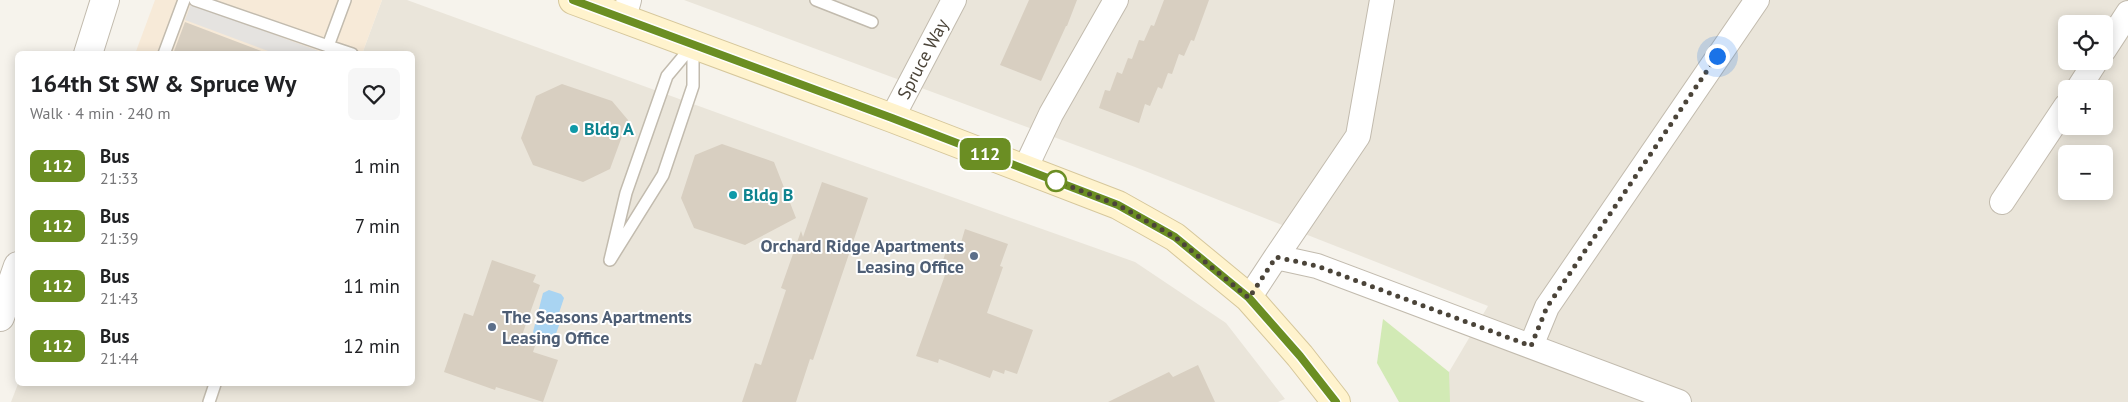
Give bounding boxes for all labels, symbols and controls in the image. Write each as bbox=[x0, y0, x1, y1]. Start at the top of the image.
street label: Spruce Way bbox=[892, 14, 954, 103]
map controls bbox=[2058, 15, 2113, 200]
button: locate bbox=[2058, 15, 2113, 70]
your location bbox=[1705, 44, 1730, 69]
text: 164th St SW & Spruce Wy bbox=[30, 68, 297, 99]
button: heart bbox=[348, 68, 400, 120]
button: + bbox=[2058, 80, 2113, 135]
text: Walk · 4 min · 240 m bbox=[30, 103, 170, 123]
place label: Bldg A bbox=[584, 117, 634, 140]
marker: Bldg A bbox=[568, 123, 580, 135]
line badge: 112 bbox=[956, 138, 1014, 170]
text: 112 bbox=[970, 142, 1000, 165]
text: Bus bbox=[100, 144, 129, 168]
button: − bbox=[2058, 145, 2113, 200]
text: 112 bbox=[42, 154, 73, 177]
text: 1 min bbox=[354, 154, 400, 178]
text: 21:33 bbox=[100, 168, 138, 188]
unlabelled marker bbox=[1045, 170, 1067, 192]
place label: Bldg B bbox=[743, 183, 793, 206]
marker: Bldg B bbox=[727, 189, 739, 201]
text: Bus bbox=[100, 204, 129, 228]
text: 112 bbox=[42, 214, 73, 237]
text: 7 min bbox=[355, 214, 400, 238]
text: 21:39 bbox=[100, 228, 138, 248]
place label: Orchard Ridge Apartments Leasing Office bbox=[761, 234, 964, 278]
marker: Orchard Ridge Apartments Leasing Office bbox=[968, 250, 980, 262]
text: Bus bbox=[100, 264, 129, 288]
text: 112 bbox=[42, 274, 73, 297]
text: 11 min bbox=[343, 274, 400, 298]
text: 21:43 bbox=[100, 288, 138, 308]
place label: The Seasons Apartments Leasing Office bbox=[502, 305, 692, 349]
marker: The Seasons Apartments Leasing Office bbox=[486, 321, 498, 333]
text: Bus bbox=[100, 324, 129, 348]
text: 112 bbox=[42, 334, 73, 357]
text: 12 min bbox=[343, 334, 400, 358]
text: 21:44 bbox=[100, 348, 138, 368]

